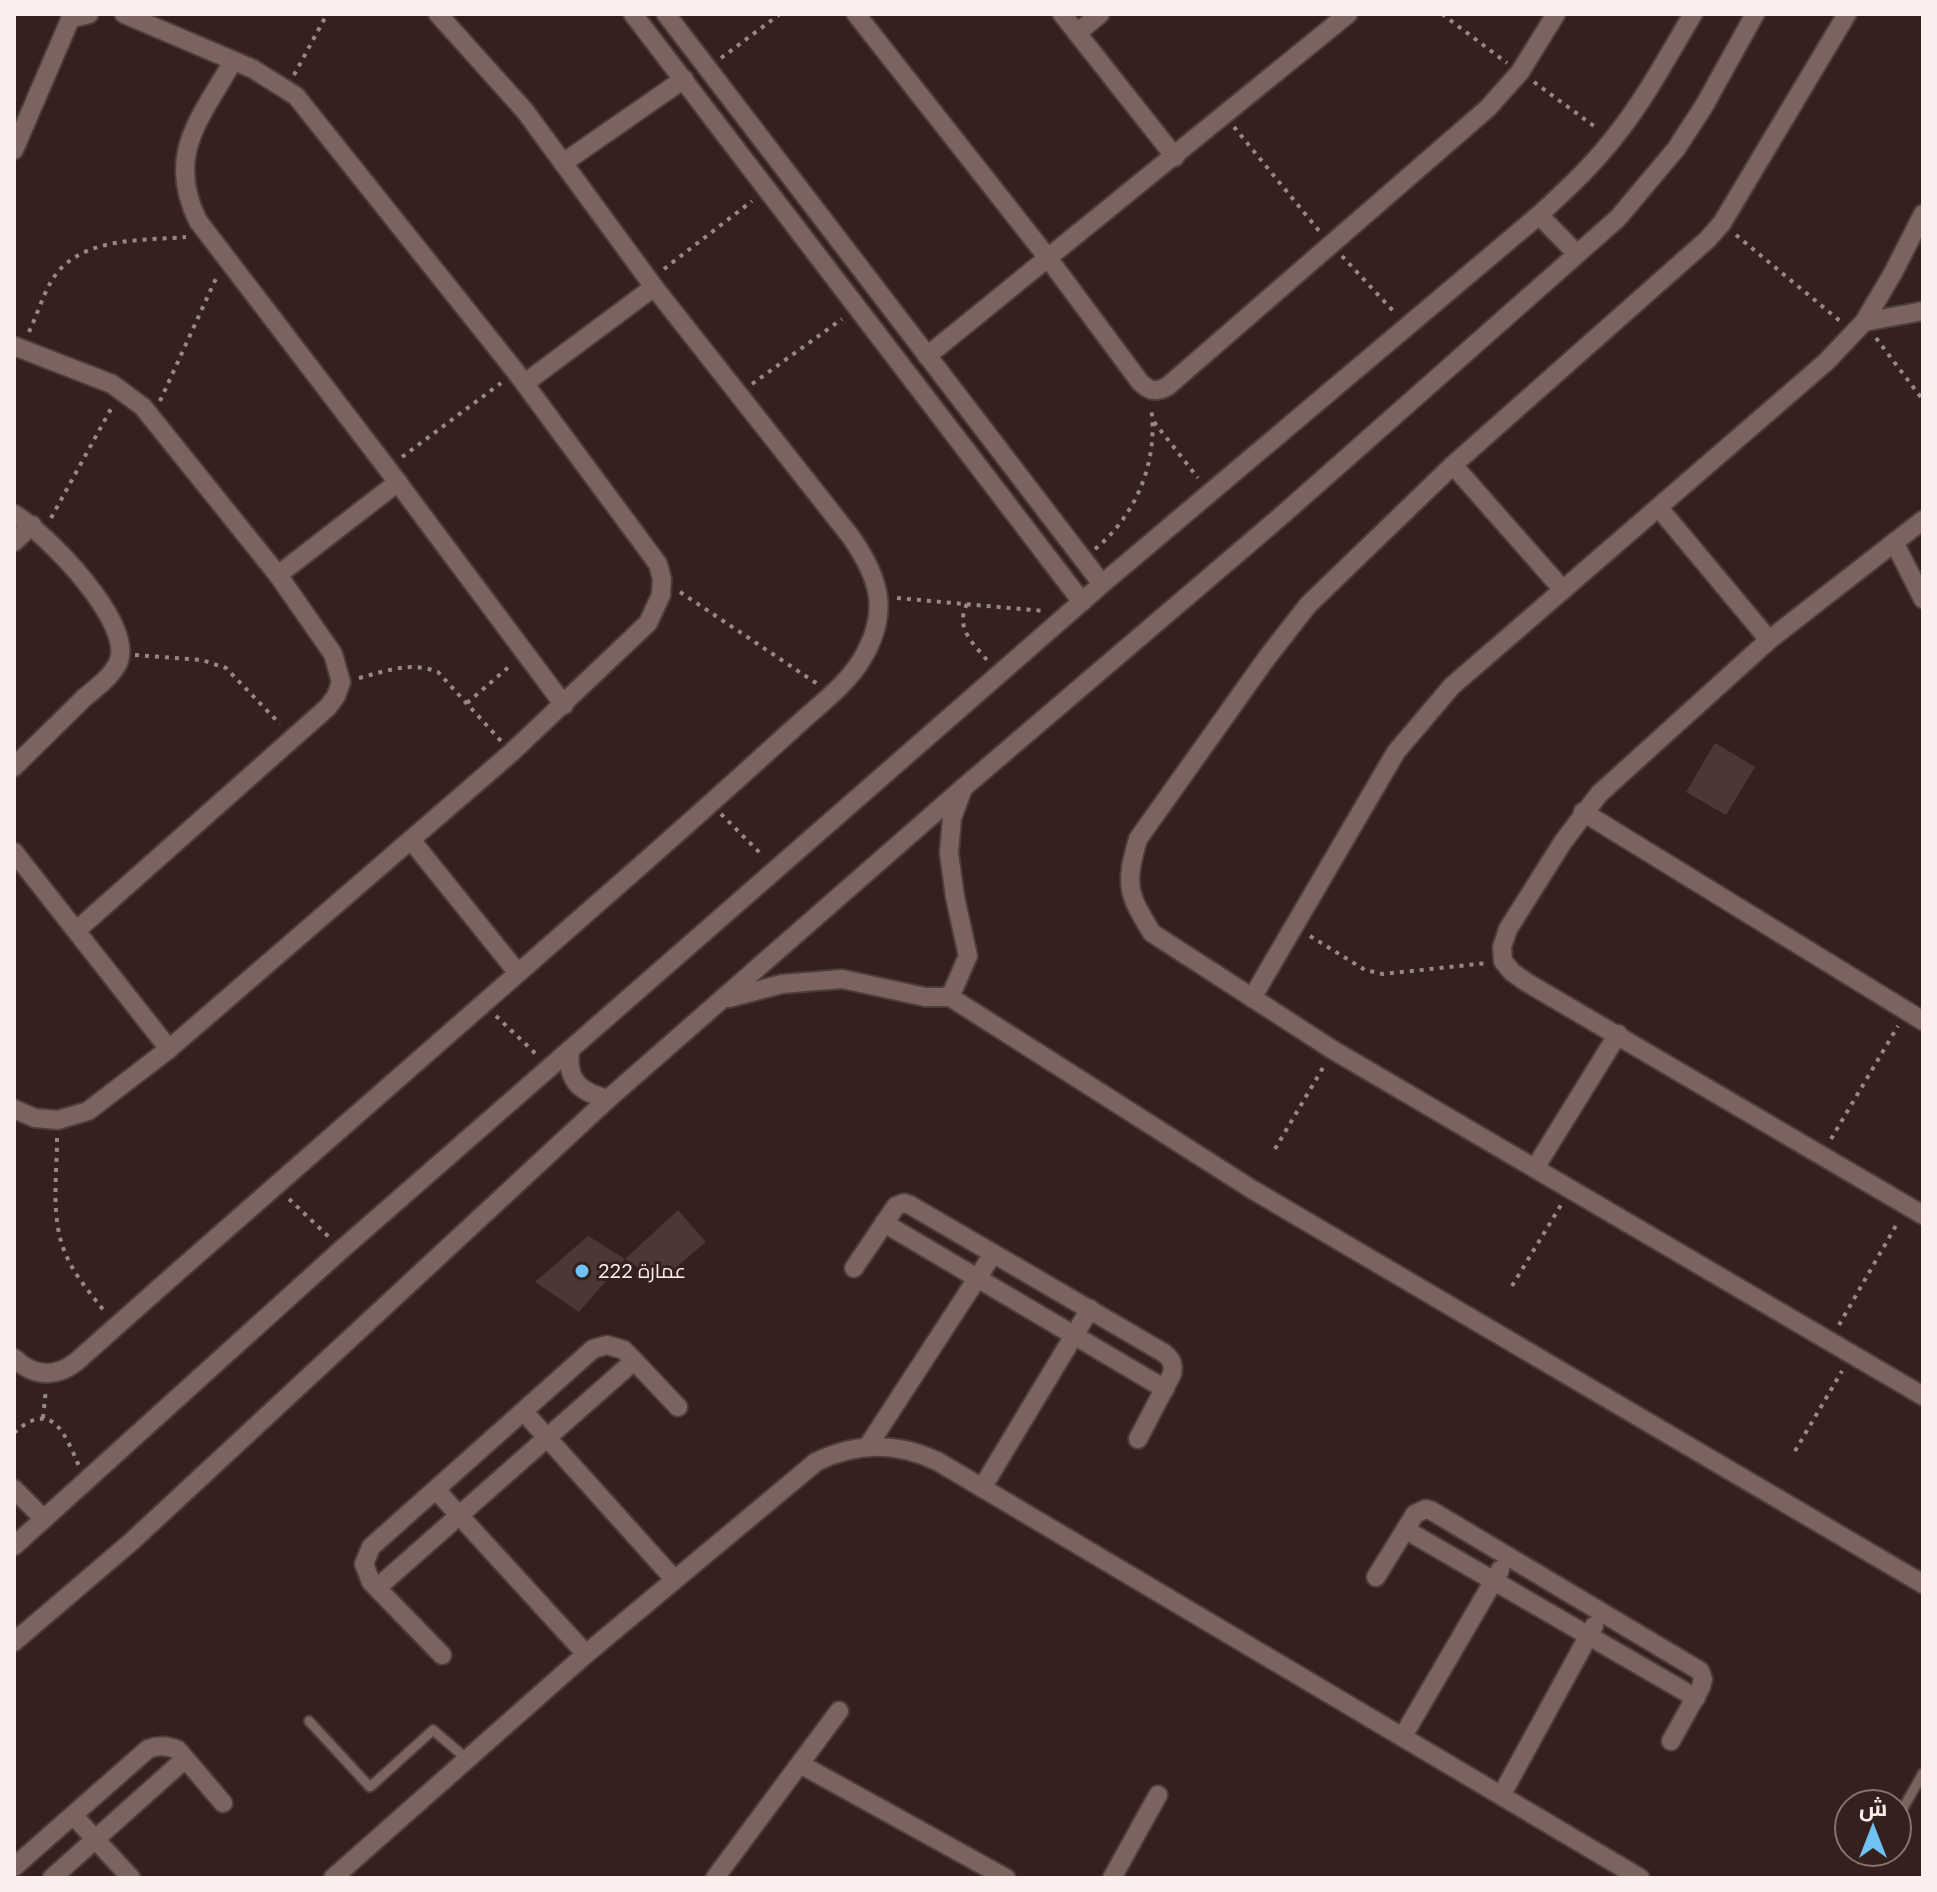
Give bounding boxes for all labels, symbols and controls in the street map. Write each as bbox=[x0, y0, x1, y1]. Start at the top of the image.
place label: عمارة 222 bbox=[598, 1258, 686, 1283]
marker: عمارة 222 bbox=[573, 1262, 591, 1280]
north arrow bbox=[1833, 1788, 1913, 1868]
text: ش bbox=[1859, 1794, 1887, 1822]

